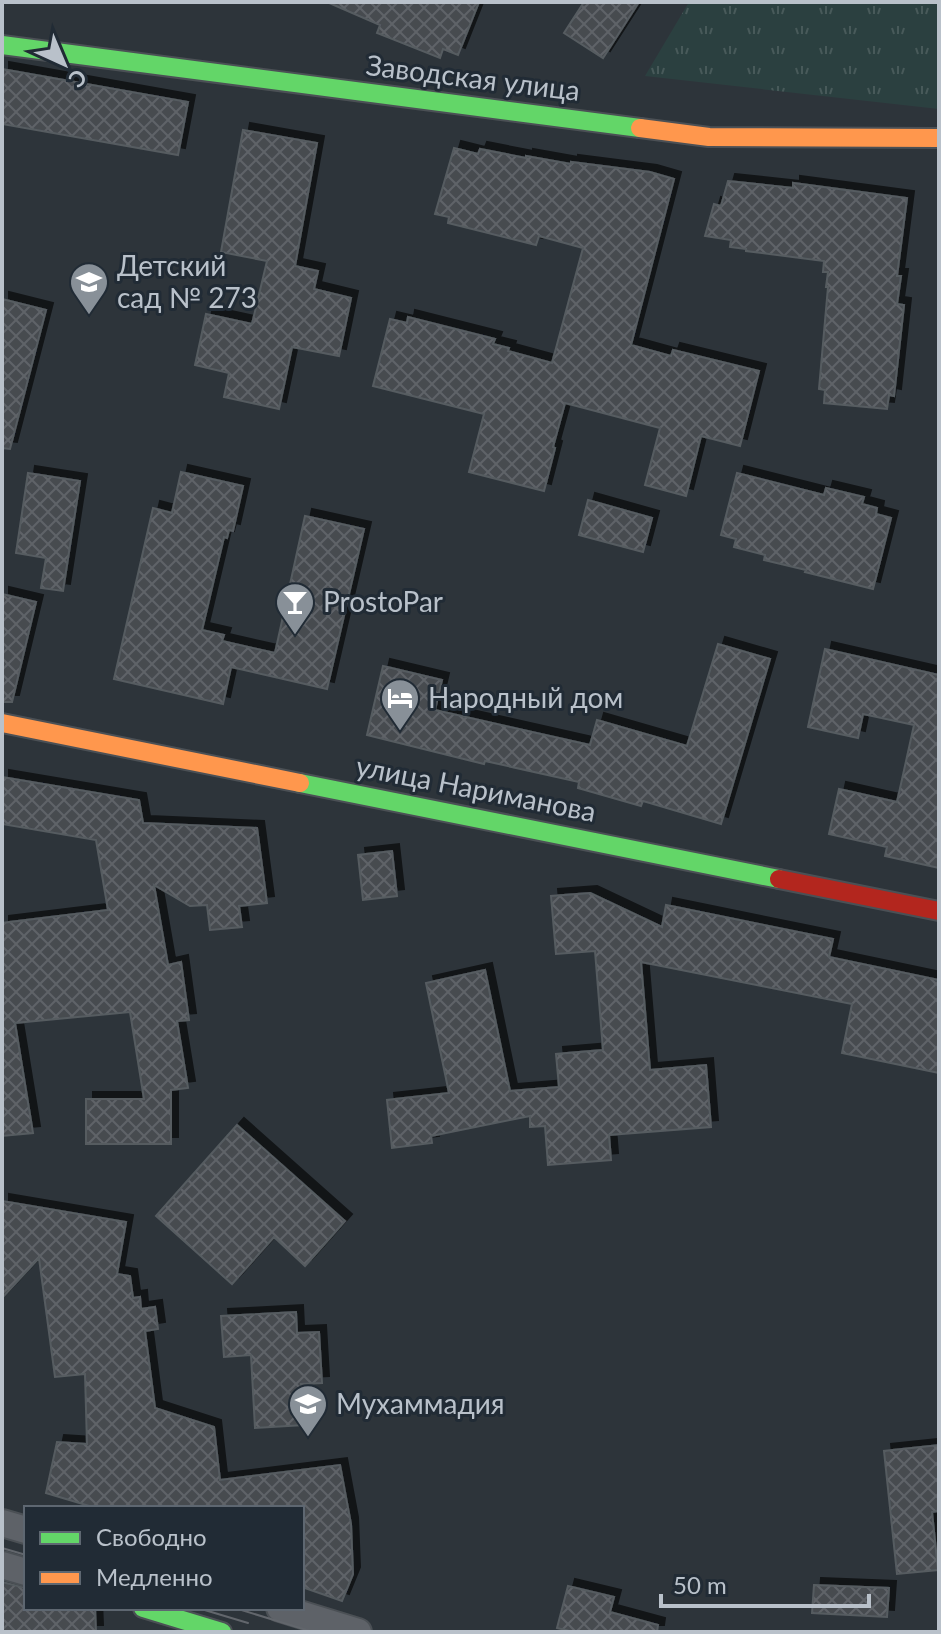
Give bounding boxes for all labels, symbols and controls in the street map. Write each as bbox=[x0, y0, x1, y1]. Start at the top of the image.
north arrow bbox=[24, 24, 104, 104]
street label: Заводская улица bbox=[364, 47, 582, 107]
text: С bbox=[63, 64, 93, 94]
place label: Детский сад № 273 bbox=[117, 248, 257, 314]
school or university icon: Детский сад № 273 bbox=[68, 261, 110, 316]
bar icon: ProstoPar bbox=[274, 581, 316, 636]
place label: ProstoPar bbox=[323, 584, 443, 618]
hotel icon: Народный дом bbox=[379, 677, 421, 732]
place label: Народный дом bbox=[428, 680, 623, 714]
street label: улица Нариманова bbox=[353, 748, 599, 828]
school or university icon: Мухаммадия bbox=[287, 1383, 329, 1438]
place label: Мухаммадия bbox=[336, 1386, 505, 1420]
legend bbox=[24, 1506, 304, 1610]
text: Свободно bbox=[96, 1522, 207, 1551]
scale bar bbox=[661, 1558, 869, 1608]
text: Медленно bbox=[96, 1562, 213, 1591]
text: 50 m bbox=[673, 1570, 727, 1599]

